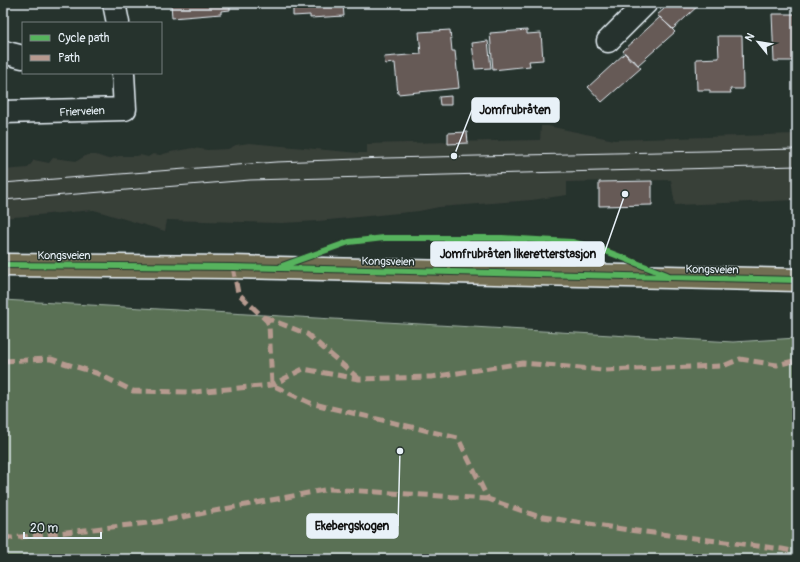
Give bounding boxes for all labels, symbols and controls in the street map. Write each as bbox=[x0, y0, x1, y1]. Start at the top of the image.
legend bbox=[22, 22, 162, 74]
north arrow bbox=[738, 22, 778, 62]
text: N bbox=[742, 30, 758, 44]
text: Cycle path bbox=[58, 31, 110, 46]
text: Path bbox=[58, 51, 80, 66]
callout: Jomfrubråten bbox=[472, 98, 559, 122]
text: Jomfrubråten bbox=[479, 103, 551, 118]
street label: Frierveien bbox=[59, 104, 105, 119]
callout: Jomfrubråten likeretterstasjon bbox=[431, 242, 604, 266]
text: Jomfrubråten likeretterstasjon bbox=[440, 247, 597, 262]
street label: Kongsveien bbox=[38, 249, 90, 262]
street label: Kongsveien bbox=[361, 255, 415, 268]
street label: Kongsveien bbox=[685, 263, 739, 276]
scale bar bbox=[24, 514, 101, 540]
callout: Ekebergskogen bbox=[307, 514, 398, 538]
text: Ekebergskogen bbox=[315, 519, 390, 534]
text: 20 m bbox=[30, 521, 59, 536]

